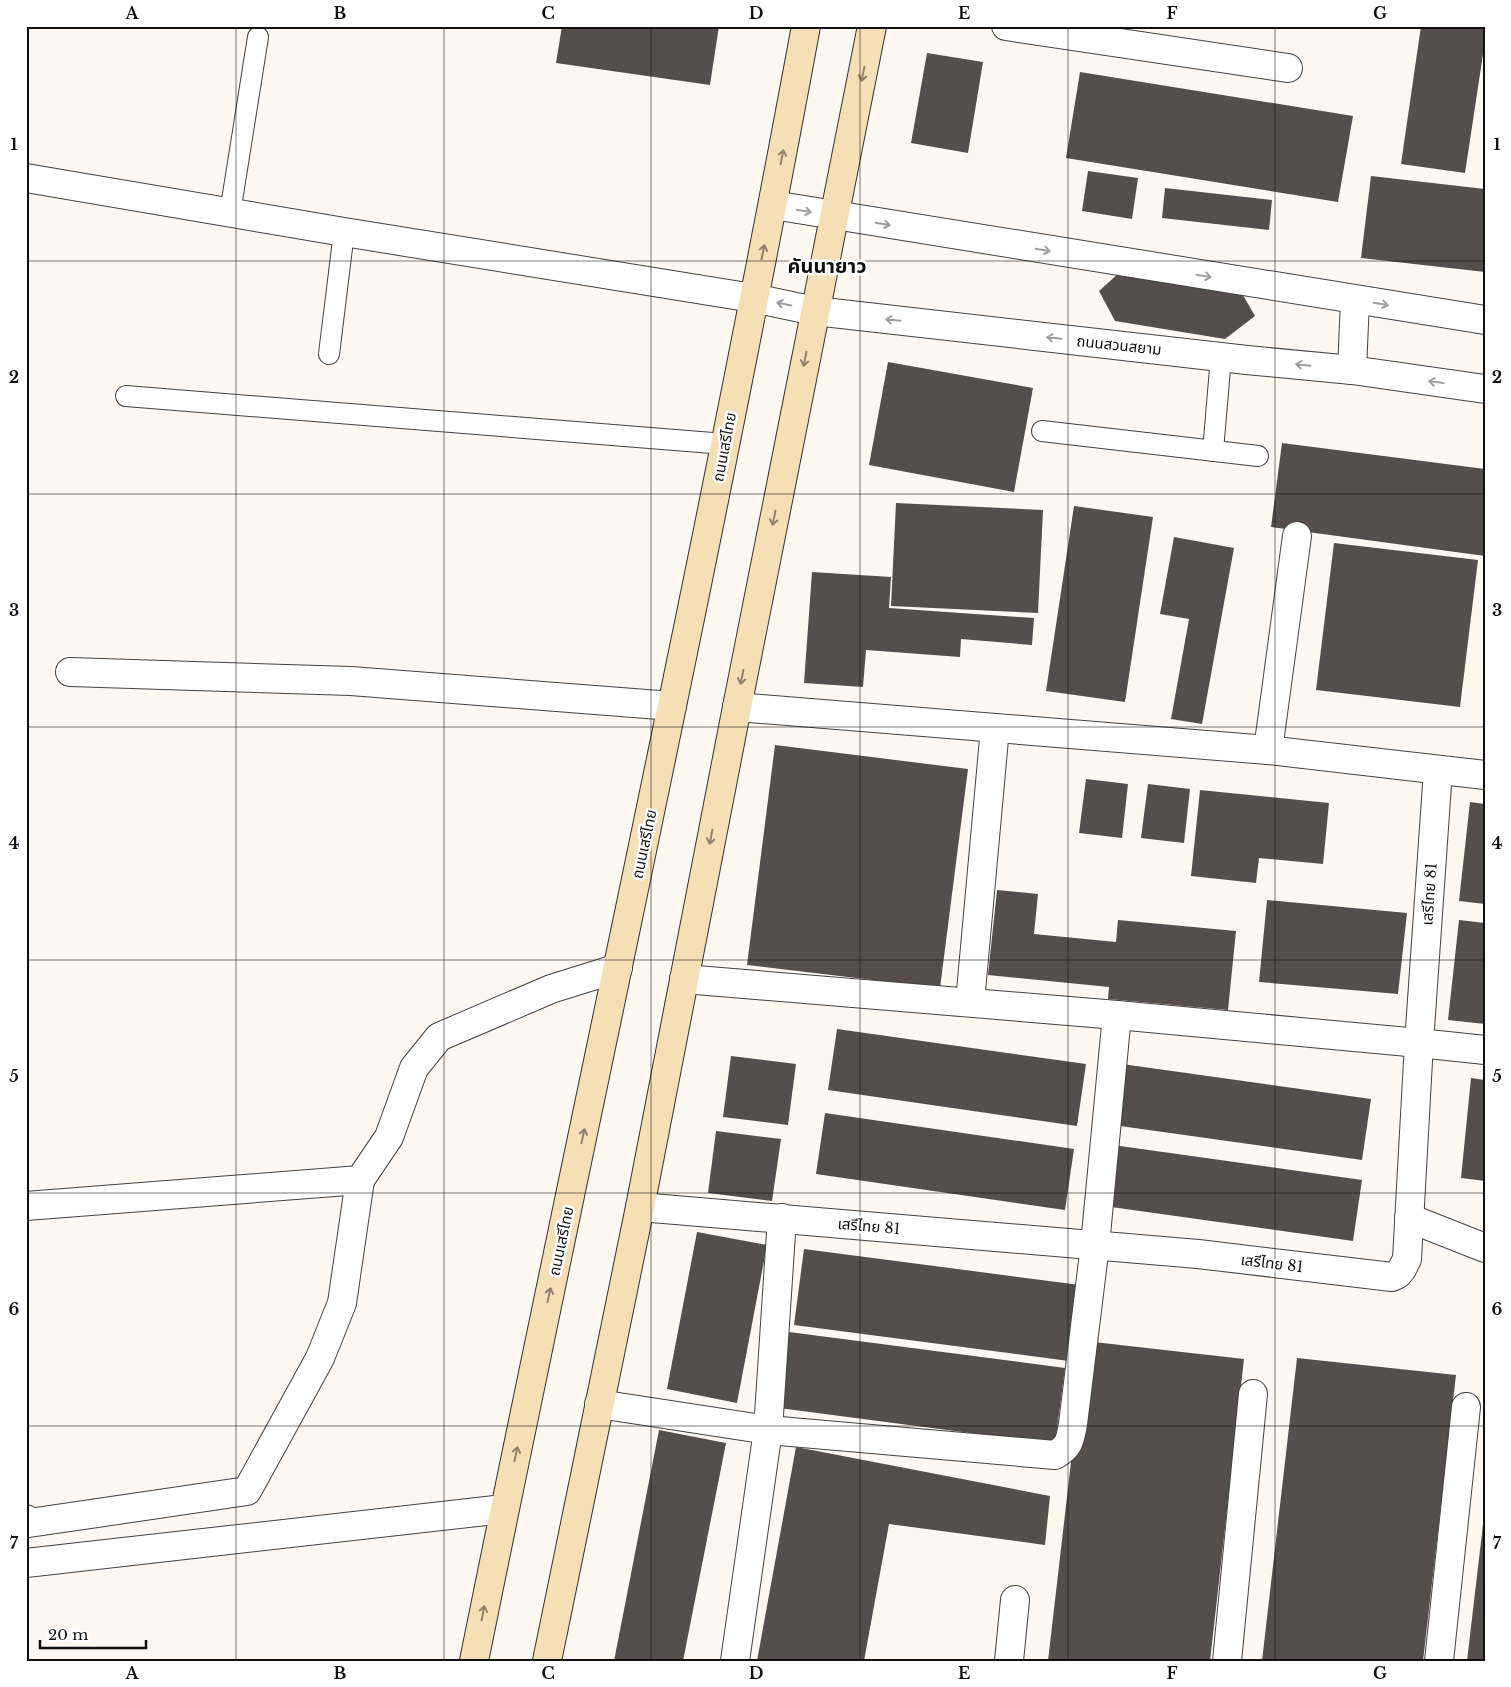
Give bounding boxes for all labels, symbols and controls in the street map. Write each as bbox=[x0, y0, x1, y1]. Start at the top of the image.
text: A bbox=[125, 3, 140, 23]
text: B bbox=[334, 3, 347, 23]
text: C bbox=[541, 3, 555, 23]
text: D bbox=[749, 3, 763, 23]
text: E bbox=[958, 3, 970, 23]
text: F bbox=[1166, 3, 1178, 23]
text: G bbox=[1373, 3, 1387, 23]
one-way arrow bbox=[858, 66, 867, 82]
text: 1 bbox=[11, 134, 18, 154]
text: 1 bbox=[1494, 134, 1501, 154]
one-way arrow bbox=[777, 150, 787, 166]
one-way arrow bbox=[795, 206, 811, 216]
one-way arrow bbox=[874, 219, 890, 229]
one-way arrow bbox=[759, 244, 768, 260]
one-way arrow bbox=[1035, 245, 1051, 255]
district label: คันนายาว bbox=[788, 254, 866, 278]
one-way arrow bbox=[1195, 271, 1211, 281]
one-way arrow bbox=[776, 299, 792, 309]
one-way arrow bbox=[1373, 299, 1389, 309]
one-way arrow bbox=[885, 315, 901, 324]
street label: ถนนสวนสยาม bbox=[1076, 331, 1162, 359]
one-way arrow bbox=[1047, 333, 1063, 343]
one-way arrow bbox=[800, 350, 810, 366]
one-way arrow bbox=[1295, 360, 1311, 370]
text: 2 bbox=[9, 367, 19, 387]
text: 2 bbox=[1492, 367, 1502, 387]
one-way arrow bbox=[1429, 377, 1445, 387]
street label: ถนนเสรีไทย bbox=[708, 411, 740, 483]
one-way arrow bbox=[769, 510, 778, 526]
text: 3 bbox=[9, 600, 19, 620]
text: 3 bbox=[1492, 600, 1502, 620]
one-way arrow bbox=[737, 669, 747, 685]
street label: ถนนเสรีไทย bbox=[627, 808, 661, 880]
one-way arrow bbox=[706, 828, 716, 844]
text: 4 bbox=[9, 833, 19, 853]
text: 4 bbox=[1492, 833, 1502, 853]
street label: เสรีไทย 81 bbox=[1417, 862, 1441, 926]
text: 5 bbox=[9, 1066, 19, 1086]
text: 5 bbox=[1492, 1066, 1502, 1086]
one-way arrow bbox=[579, 1128, 588, 1144]
street label: ถนนเสรีไทย bbox=[544, 1205, 578, 1277]
street label: เสรีไทย 81 bbox=[837, 1214, 901, 1238]
street label: เสรีไทย 81 bbox=[1240, 1250, 1304, 1276]
one-way arrow bbox=[545, 1287, 555, 1303]
text: 6 bbox=[9, 1299, 20, 1319]
text: 6 bbox=[1492, 1299, 1503, 1319]
one-way arrow bbox=[512, 1446, 521, 1462]
text: 7 bbox=[10, 1533, 19, 1553]
text: 7 bbox=[1493, 1533, 1502, 1553]
one-way arrow bbox=[479, 1605, 489, 1621]
scale bar bbox=[40, 1617, 146, 1649]
text: 20 m bbox=[48, 1625, 88, 1644]
text: A bbox=[125, 1663, 140, 1683]
text: B bbox=[334, 1663, 347, 1683]
text: C bbox=[541, 1663, 555, 1683]
text: D bbox=[749, 1663, 763, 1683]
text: E bbox=[958, 1663, 970, 1683]
text: F bbox=[1166, 1663, 1178, 1683]
text: G bbox=[1373, 1663, 1387, 1683]

